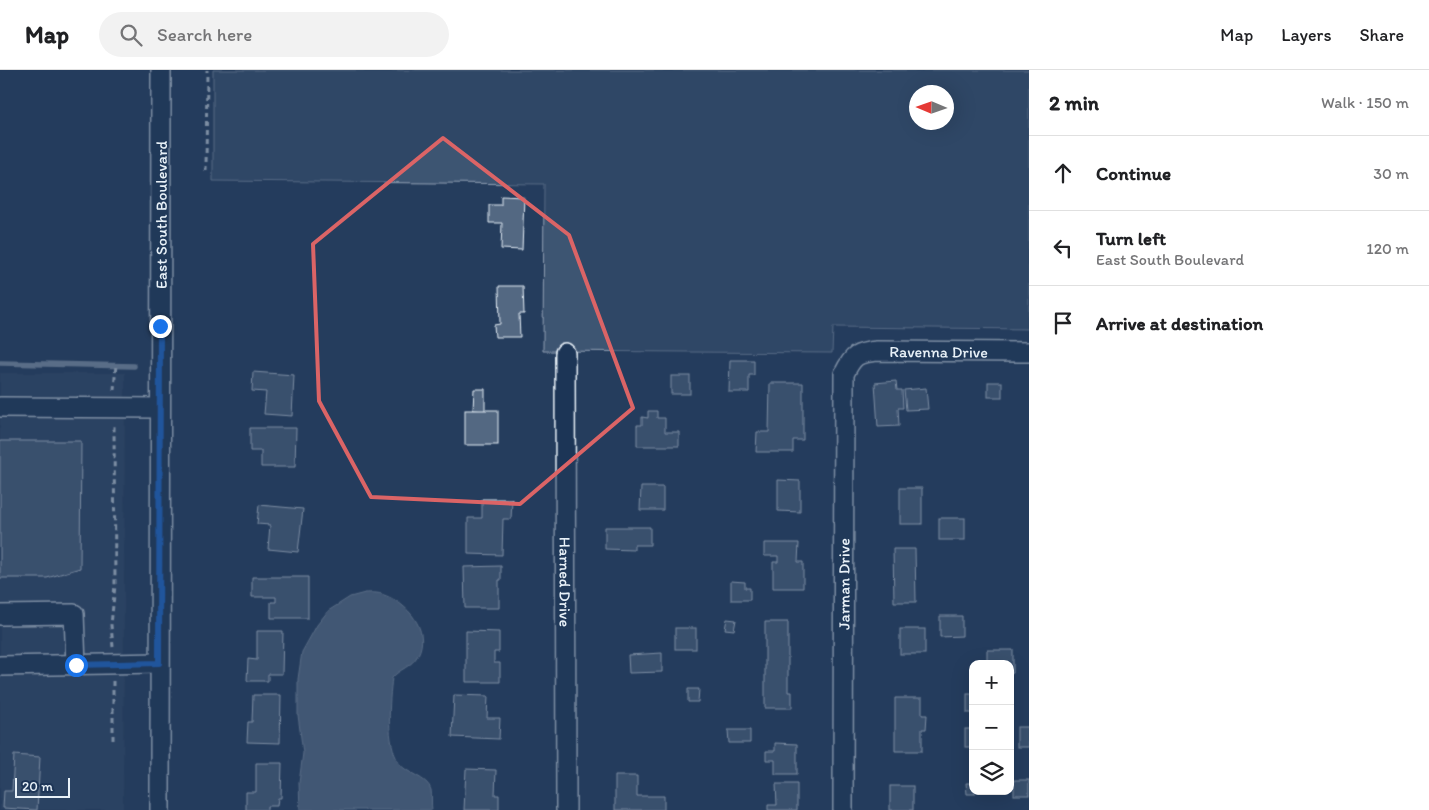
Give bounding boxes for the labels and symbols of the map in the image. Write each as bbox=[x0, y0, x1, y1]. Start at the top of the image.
north arrow bbox=[909, 85, 954, 130]
street label: East South Boulevard bbox=[152, 140, 171, 289]
route end bbox=[149, 315, 172, 338]
street label: Ravenna Drive bbox=[889, 342, 988, 362]
street label: Harned Drive bbox=[555, 537, 575, 627]
street label: Jarman Drive bbox=[834, 538, 854, 630]
route start bbox=[65, 654, 88, 677]
scale bar bbox=[15, 775, 70, 798]

